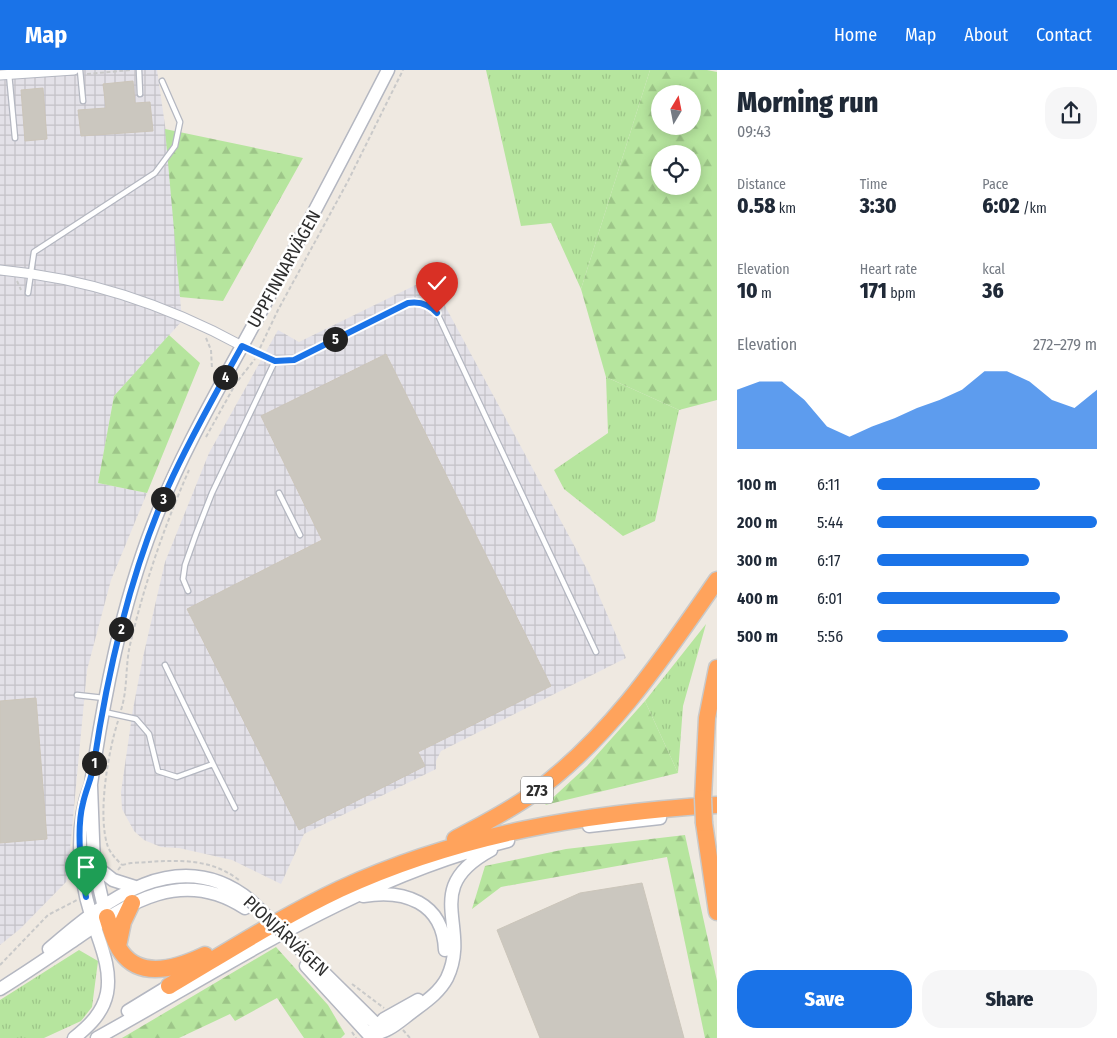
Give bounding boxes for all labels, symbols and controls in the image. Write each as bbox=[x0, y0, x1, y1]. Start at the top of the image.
text: Map bbox=[25, 21, 67, 49]
text: Home bbox=[834, 24, 877, 46]
text: Map bbox=[905, 24, 936, 46]
text: About bbox=[964, 24, 1008, 46]
text: Contact bbox=[1036, 24, 1092, 46]
north arrow bbox=[651, 85, 701, 135]
map controls bbox=[651, 85, 701, 195]
text: Morning run bbox=[737, 86, 878, 119]
button: share bbox=[1045, 87, 1097, 139]
text: 09:43 bbox=[737, 122, 771, 141]
button: locate bbox=[651, 145, 701, 195]
text: Distance bbox=[737, 176, 786, 193]
text: Time bbox=[860, 176, 887, 193]
text: Pace bbox=[982, 176, 1008, 193]
text: 0.58 bbox=[737, 193, 776, 219]
text: 3:30 bbox=[860, 193, 897, 219]
text: 6:02 bbox=[982, 193, 1020, 219]
text: km bbox=[776, 200, 796, 217]
text: /km bbox=[1020, 200, 1047, 217]
street label: UPPFINNARVÄGEN bbox=[243, 206, 325, 332]
text: Elevation bbox=[737, 261, 790, 278]
text: Heart rate bbox=[860, 261, 917, 278]
text: kcal bbox=[982, 261, 1005, 278]
pin bbox=[416, 262, 458, 313]
icon: check bbox=[423, 269, 451, 297]
text: 10 bbox=[737, 278, 758, 304]
text: 171 bbox=[860, 278, 887, 304]
text: 36 bbox=[982, 278, 1004, 304]
text: m bbox=[758, 285, 772, 302]
text: bpm bbox=[887, 285, 916, 302]
pin: 5 bbox=[322, 326, 348, 352]
text: 5 bbox=[332, 331, 339, 348]
text: Elevation bbox=[737, 335, 797, 354]
text: 272–279 m bbox=[1033, 335, 1097, 354]
pin: 4 bbox=[212, 364, 238, 390]
text: 4 bbox=[222, 369, 229, 386]
text: 100 m bbox=[737, 475, 777, 494]
text: 6:11 bbox=[817, 475, 840, 494]
pin: 3 bbox=[150, 486, 176, 512]
text: 3 bbox=[160, 491, 167, 508]
text: 200 m bbox=[737, 513, 777, 532]
text: 5:44 bbox=[817, 513, 843, 532]
text: 300 m bbox=[737, 551, 778, 570]
text: 6:17 bbox=[817, 551, 840, 570]
text: 400 m bbox=[737, 589, 778, 608]
text: 6:01 bbox=[817, 589, 843, 608]
pin: 2 bbox=[108, 616, 134, 642]
text: 2 bbox=[118, 621, 125, 638]
text: 500 m bbox=[737, 627, 778, 646]
text: 5:56 bbox=[817, 627, 843, 646]
pin: 1 bbox=[82, 750, 106, 776]
text: 1 bbox=[92, 755, 97, 772]
road number: 273 bbox=[521, 776, 553, 804]
pin bbox=[65, 846, 107, 897]
icon: arrive bbox=[72, 853, 100, 881]
street label: PIONJÄRVÄGEN bbox=[239, 891, 333, 981]
button: Save bbox=[737, 970, 912, 1028]
button: Share bbox=[922, 970, 1097, 1028]

